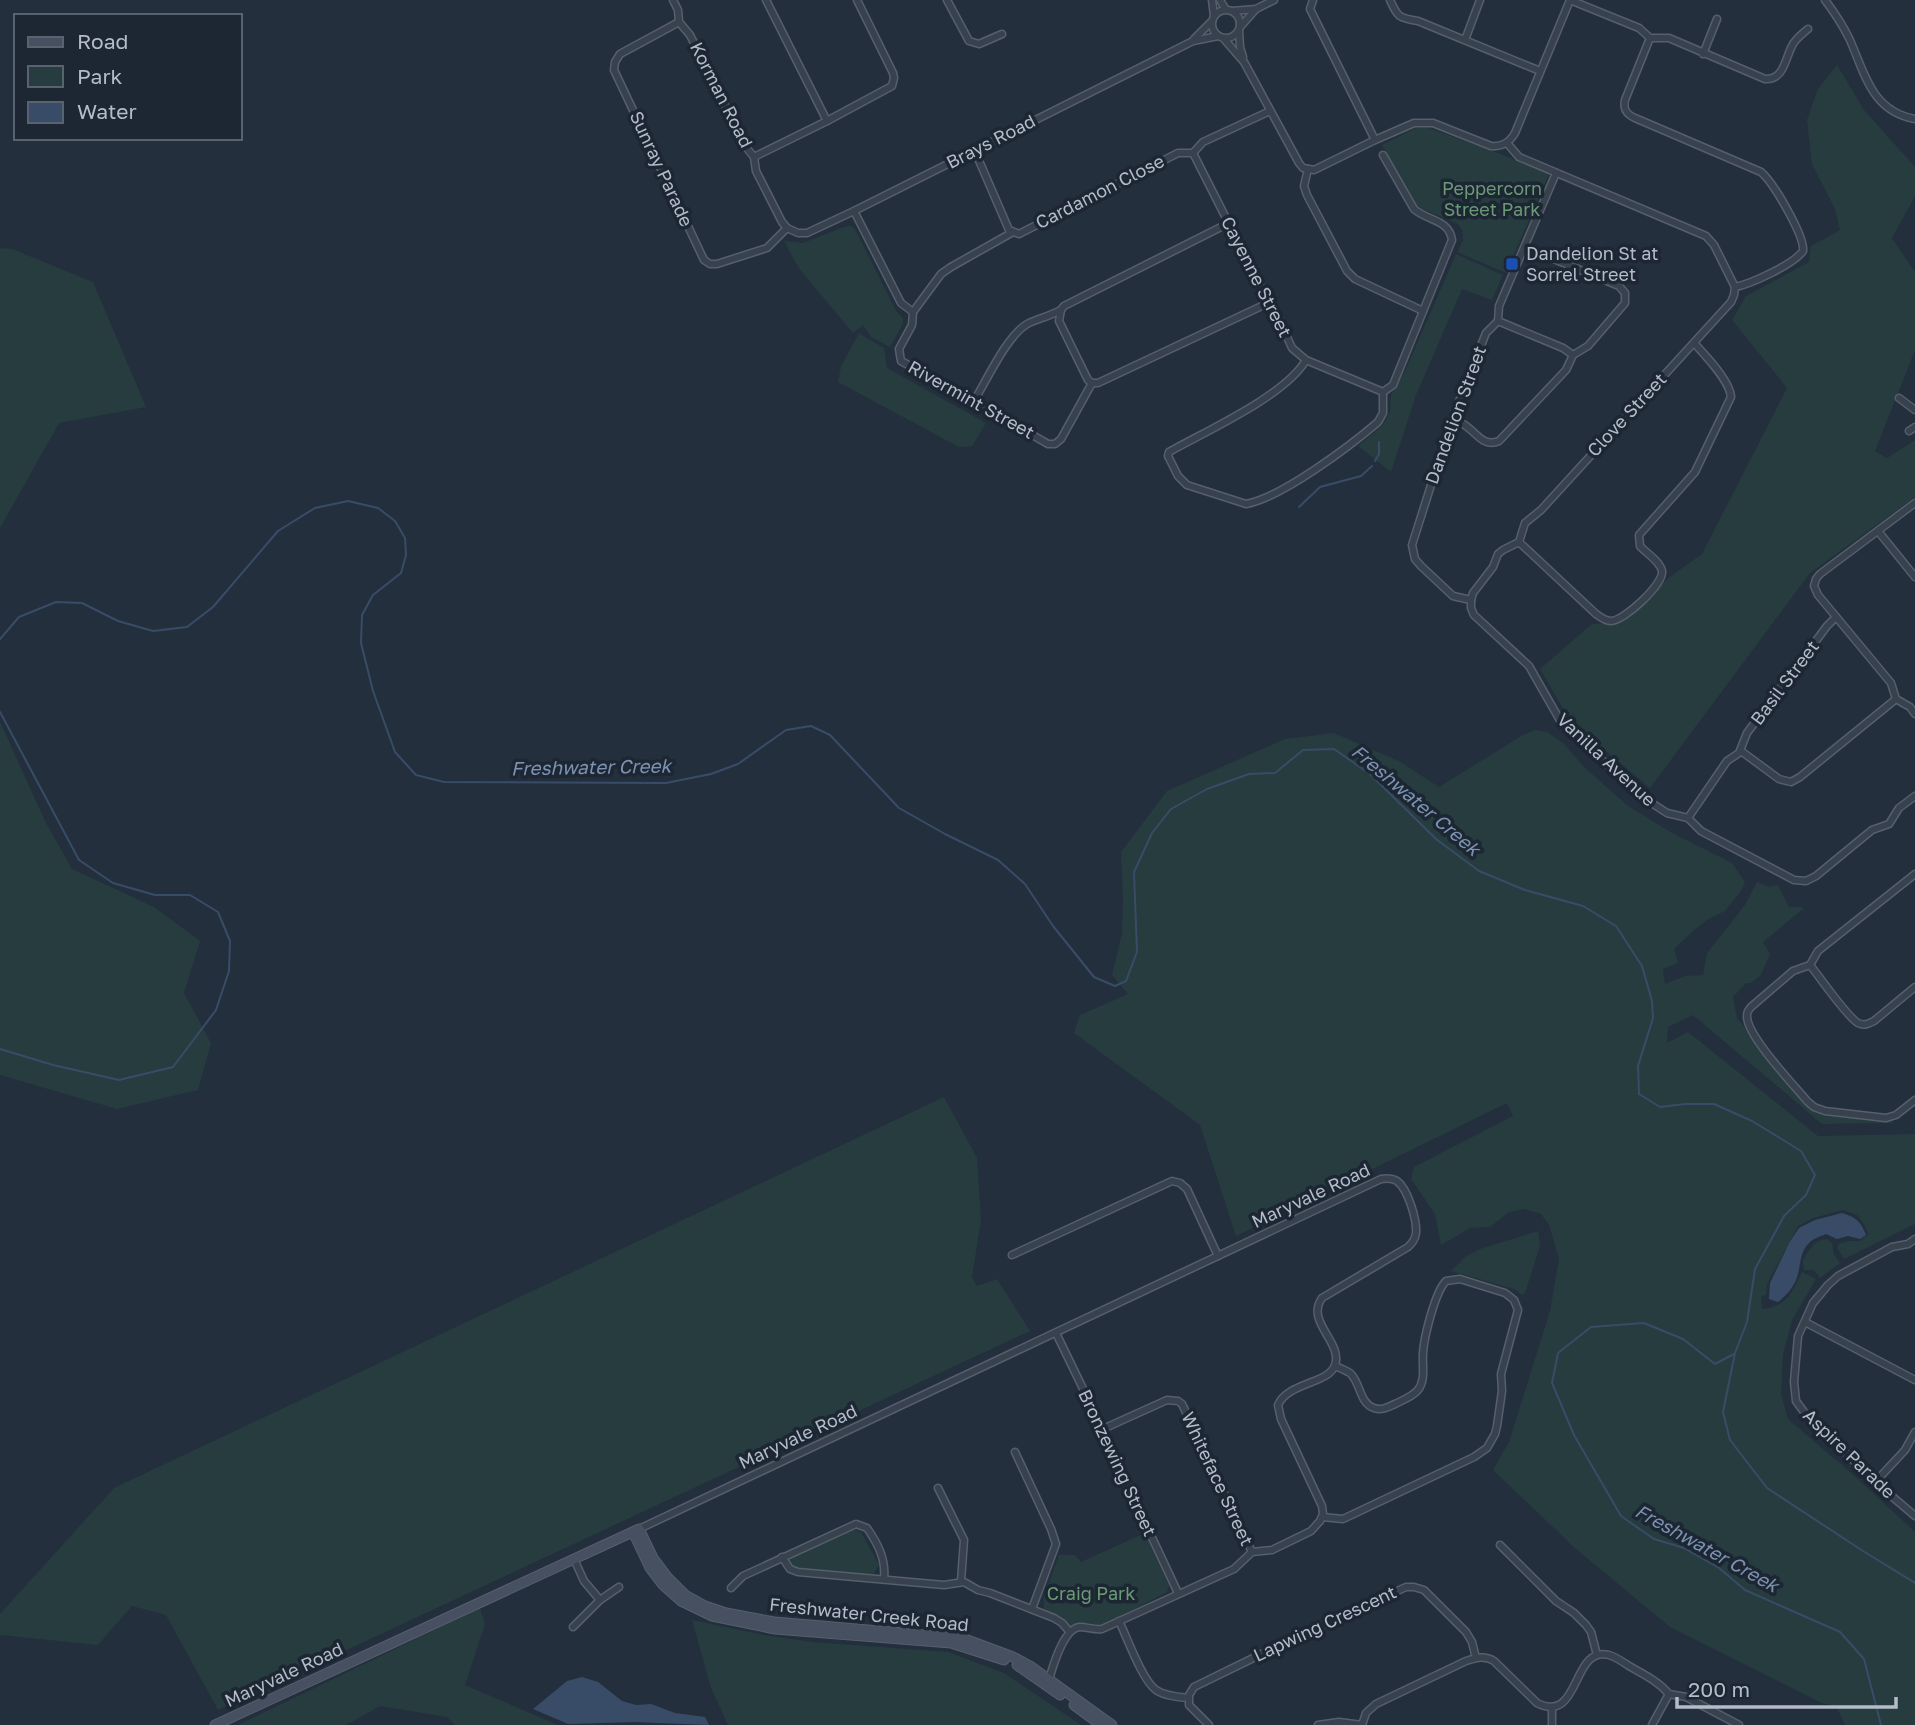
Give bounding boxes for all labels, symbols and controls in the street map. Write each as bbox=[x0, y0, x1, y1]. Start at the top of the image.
legend bbox=[14, 14, 242, 140]
text: Road bbox=[77, 28, 128, 54]
street label: Korman Road bbox=[686, 38, 758, 151]
text: Park bbox=[77, 63, 123, 89]
text: Water bbox=[77, 98, 137, 124]
street label: Sunray Parade bbox=[626, 107, 698, 230]
street label: Brays Road bbox=[942, 109, 1039, 173]
street label: Cardamon Close bbox=[1032, 149, 1168, 233]
park label: Peppercorn Street Park bbox=[1442, 177, 1542, 220]
street label: Cayenne Street bbox=[1217, 212, 1297, 341]
place label: Dandelion St at Sorrel Street bbox=[1526, 242, 1658, 285]
marker: Dandelion St at Sorrel Street bbox=[1504, 256, 1520, 272]
street label: Dandelion Street bbox=[1420, 342, 1490, 487]
street label: Rivermint Street bbox=[905, 355, 1038, 443]
street label: Clove Street bbox=[1582, 368, 1671, 461]
street label: Basil Street bbox=[1745, 636, 1823, 729]
street label: Vanilla Avenue bbox=[1553, 708, 1661, 811]
water label: Freshwater Creek bbox=[1348, 739, 1487, 861]
water label: Freshwater Creek bbox=[511, 754, 674, 779]
street label: Maryvale Road bbox=[1248, 1158, 1373, 1232]
street label: Bronzewing Street bbox=[1074, 1386, 1162, 1540]
street label: Maryvale Road bbox=[735, 1399, 860, 1473]
street label: Aspire Parade bbox=[1799, 1404, 1900, 1503]
street label: Whiteface Street bbox=[1177, 1408, 1259, 1549]
water label: Freshwater Creek bbox=[1632, 1499, 1785, 1598]
street label: Lapwing Crescent bbox=[1250, 1580, 1399, 1666]
park label: Craig Park bbox=[1047, 1582, 1135, 1604]
street label: Freshwater Creek Road bbox=[768, 1593, 970, 1635]
street label: Maryvale Road bbox=[221, 1637, 346, 1711]
scale bar bbox=[1677, 1666, 1896, 1710]
text: 200 m bbox=[1688, 1676, 1750, 1702]

